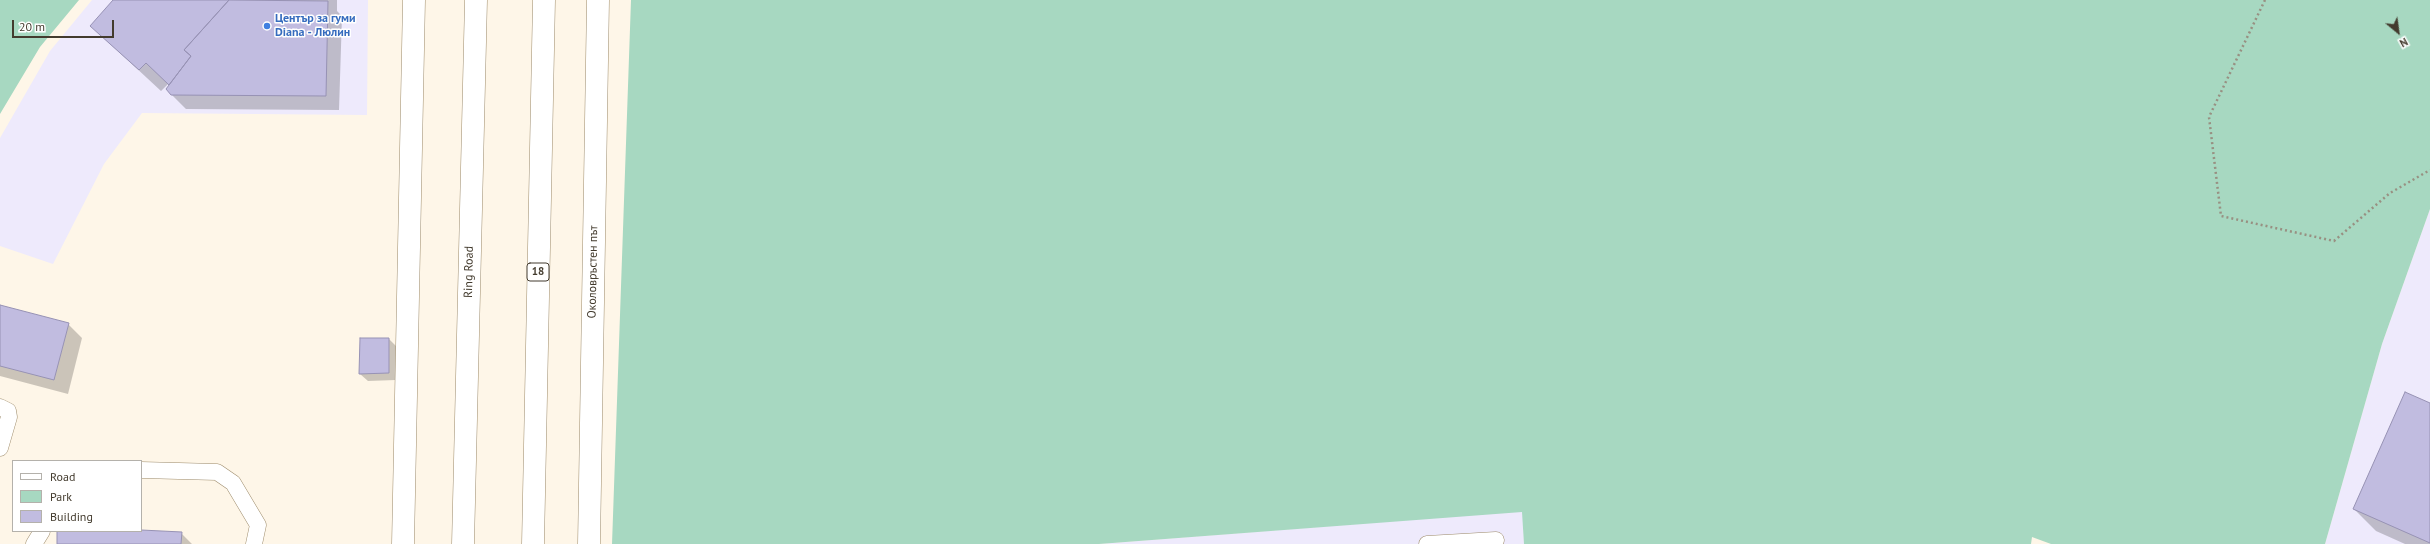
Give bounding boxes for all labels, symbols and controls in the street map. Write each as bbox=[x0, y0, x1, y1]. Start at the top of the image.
scale bar bbox=[14, 12, 116, 38]
place label: Център за гуми Diana - Люлин bbox=[275, 12, 356, 40]
north arrow bbox=[2378, 12, 2418, 52]
text: 20 m bbox=[19, 19, 45, 34]
marker: Център за гуми Diana - Люлин bbox=[262, 21, 272, 31]
text: N bbox=[2397, 35, 2410, 50]
street label: Околовръстен път bbox=[585, 225, 601, 319]
street label: Ring Road bbox=[461, 246, 477, 298]
road number: 18 bbox=[527, 263, 549, 281]
legend bbox=[12, 460, 142, 532]
text: Road bbox=[50, 469, 75, 484]
text: Park bbox=[50, 489, 72, 504]
text: Building bbox=[50, 509, 93, 524]

